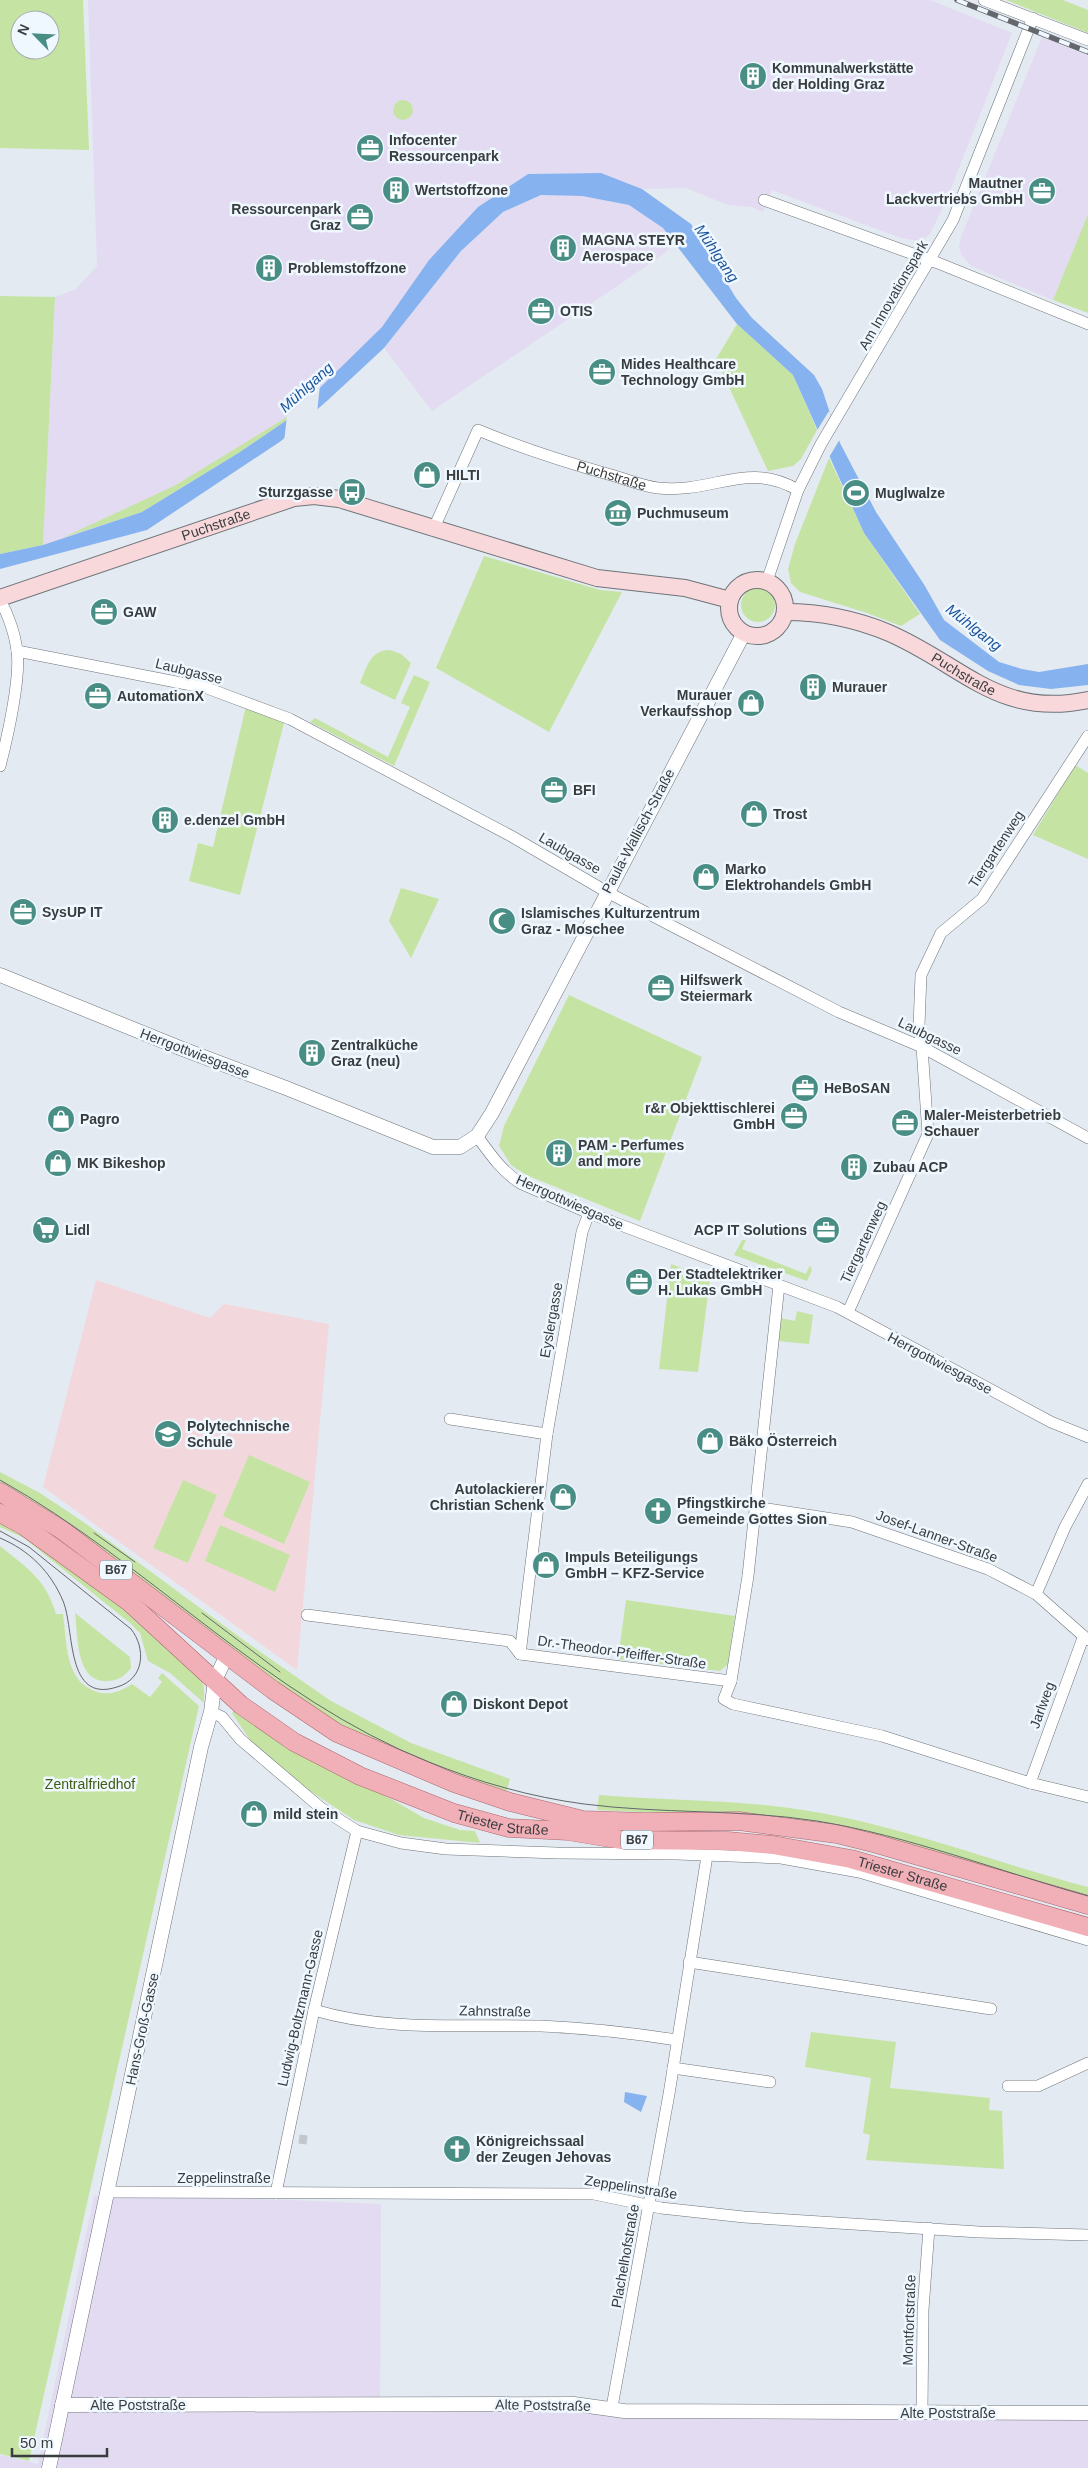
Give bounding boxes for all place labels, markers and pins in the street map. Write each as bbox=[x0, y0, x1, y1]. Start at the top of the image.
place label: Kommunalwerkstätte der Holding Graz bbox=[772, 60, 914, 92]
building icon: Kommunalwerkstätte der Holding Graz bbox=[738, 61, 768, 91]
place label: Infocenter Ressourcenpark bbox=[389, 132, 499, 164]
office icon: Infocenter Ressourcenpark bbox=[355, 133, 385, 163]
building icon: Wertstoffzone bbox=[381, 175, 411, 205]
place label: Mautner Lackvertriebs GmbH bbox=[886, 175, 1024, 207]
office icon: Mautner Lackvertriebs GmbH bbox=[1027, 176, 1057, 206]
place label: Wertstoffzone bbox=[415, 182, 508, 198]
place label: Ressourcenpark Graz bbox=[231, 201, 341, 233]
office icon: Ressourcenpark Graz bbox=[345, 202, 375, 232]
place label: MAGNA STEYR Aerospace bbox=[582, 232, 685, 264]
building icon: MAGNA STEYR Aerospace bbox=[548, 233, 578, 263]
building icon: Problemstoffzone bbox=[254, 253, 284, 283]
place label: Problemstoffzone bbox=[288, 260, 406, 276]
office icon: OTIS bbox=[526, 296, 556, 326]
place label: OTIS bbox=[560, 303, 593, 319]
place label: Mides Healthcare Technology GmbH bbox=[621, 356, 744, 388]
office icon: Mides Healthcare Technology GmbH bbox=[587, 357, 617, 387]
shop icon: HILTI bbox=[412, 460, 442, 490]
place label: HILTI bbox=[446, 467, 480, 483]
bus stop icon: Sturzgasse bbox=[337, 477, 367, 507]
sports icon: Muglwalze bbox=[841, 478, 871, 508]
place label: Sturzgasse bbox=[258, 484, 333, 500]
place label: Muglwalze bbox=[875, 485, 945, 501]
museum icon: Puchmuseum bbox=[603, 498, 633, 528]
place label: Puchmuseum bbox=[637, 505, 729, 521]
office icon: GAW bbox=[89, 597, 119, 627]
place label: GAW bbox=[123, 604, 157, 620]
building icon: Murauer bbox=[798, 672, 828, 702]
place label: Murauer bbox=[832, 679, 888, 695]
office icon: AutomationX bbox=[83, 681, 113, 711]
place label: Murauer Verkaufsshop bbox=[640, 687, 733, 719]
place label: AutomationX bbox=[117, 688, 205, 704]
shop icon: Murauer Verkaufsshop bbox=[736, 688, 766, 718]
office icon: BFI bbox=[539, 775, 569, 805]
place label: BFI bbox=[573, 782, 596, 798]
shop icon: Trost bbox=[739, 799, 769, 829]
building icon: e.denzel GmbH bbox=[150, 805, 180, 835]
place label: Trost bbox=[773, 806, 808, 822]
place label: e.denzel GmbH bbox=[184, 812, 285, 828]
place label: Marko Elektrohandels GmbH bbox=[725, 861, 871, 893]
shop icon: Marko Elektrohandels GmbH bbox=[691, 862, 721, 892]
office icon: SysUP IT bbox=[8, 897, 38, 927]
place label: SysUP IT bbox=[42, 904, 103, 920]
place label: Islamisches Kulturzentrum Graz - Moschee bbox=[521, 905, 700, 937]
mosque icon: Islamisches Kulturzentrum Graz - Moschee bbox=[487, 906, 517, 936]
place label: Hilfswerk Steiermark bbox=[680, 972, 753, 1004]
office icon: Hilfswerk Steiermark bbox=[646, 973, 676, 1003]
place label: Zentralküche Graz (neu) bbox=[331, 1037, 418, 1069]
building icon: Zentralküche Graz (neu) bbox=[297, 1038, 327, 1068]
office icon: HeBoSAN bbox=[790, 1073, 820, 1103]
place label: HeBoSAN bbox=[824, 1080, 890, 1096]
place label: r&r Objekttischlerei GmbH bbox=[645, 1100, 775, 1132]
office icon: r&r Objekttischlerei GmbH bbox=[779, 1101, 809, 1131]
shop icon: Pagro bbox=[46, 1104, 76, 1134]
place label: Maler-Meisterbetrieb Schauer bbox=[924, 1107, 1061, 1139]
office icon: Maler-Meisterbetrieb Schauer bbox=[890, 1108, 920, 1138]
place label: Pagro bbox=[80, 1111, 120, 1127]
place label: PAM - Perfumes and more bbox=[578, 1137, 685, 1169]
building icon: PAM - Perfumes and more bbox=[544, 1138, 574, 1168]
shop icon: MK Bikeshop bbox=[43, 1148, 73, 1178]
building icon: Zubau ACP bbox=[839, 1152, 869, 1182]
place label: MK Bikeshop bbox=[77, 1155, 166, 1171]
place label: Zubau ACP bbox=[873, 1159, 948, 1175]
supermarket icon: Lidl bbox=[31, 1215, 61, 1245]
office icon: ACP IT Solutions bbox=[811, 1215, 841, 1245]
place label: Lidl bbox=[65, 1222, 90, 1238]
place label: ACP IT Solutions bbox=[694, 1222, 807, 1238]
place label: Der Stadtelektriker H. Lukas GmbH bbox=[658, 1266, 783, 1298]
office icon: Der Stadtelektriker H. Lukas GmbH bbox=[624, 1267, 654, 1297]
place label: Polytechnische Schule bbox=[187, 1418, 290, 1450]
school or university icon: Polytechnische Schule bbox=[153, 1419, 183, 1449]
shop icon: Bäko Österreich bbox=[695, 1426, 725, 1456]
place label: Bäko Österreich bbox=[729, 1433, 837, 1449]
place label: Autolackierer Christian Schenk bbox=[430, 1481, 545, 1513]
shop icon: Autolackierer Christian Schenk bbox=[548, 1482, 578, 1512]
place label: Pfingstkirche Gemeinde Gottes Sion bbox=[677, 1495, 827, 1527]
church icon: Pfingstkirche Gemeinde Gottes Sion bbox=[643, 1496, 673, 1526]
place label: Impuls Beteiligungs GmbH – KFZ-Service bbox=[565, 1549, 704, 1581]
shop icon: Impuls Beteiligungs GmbH – KFZ-Service bbox=[531, 1550, 561, 1580]
shop icon: Diskont Depot bbox=[439, 1689, 469, 1719]
place label: Diskont Depot bbox=[473, 1696, 568, 1712]
shop icon: mild stein bbox=[239, 1799, 269, 1829]
place label: mild stein bbox=[273, 1806, 338, 1822]
place label: Königreichssaal der Zeugen Jehovas bbox=[476, 2133, 612, 2165]
church icon: Königreichssaal der Zeugen Jehovas bbox=[442, 2134, 472, 2164]

